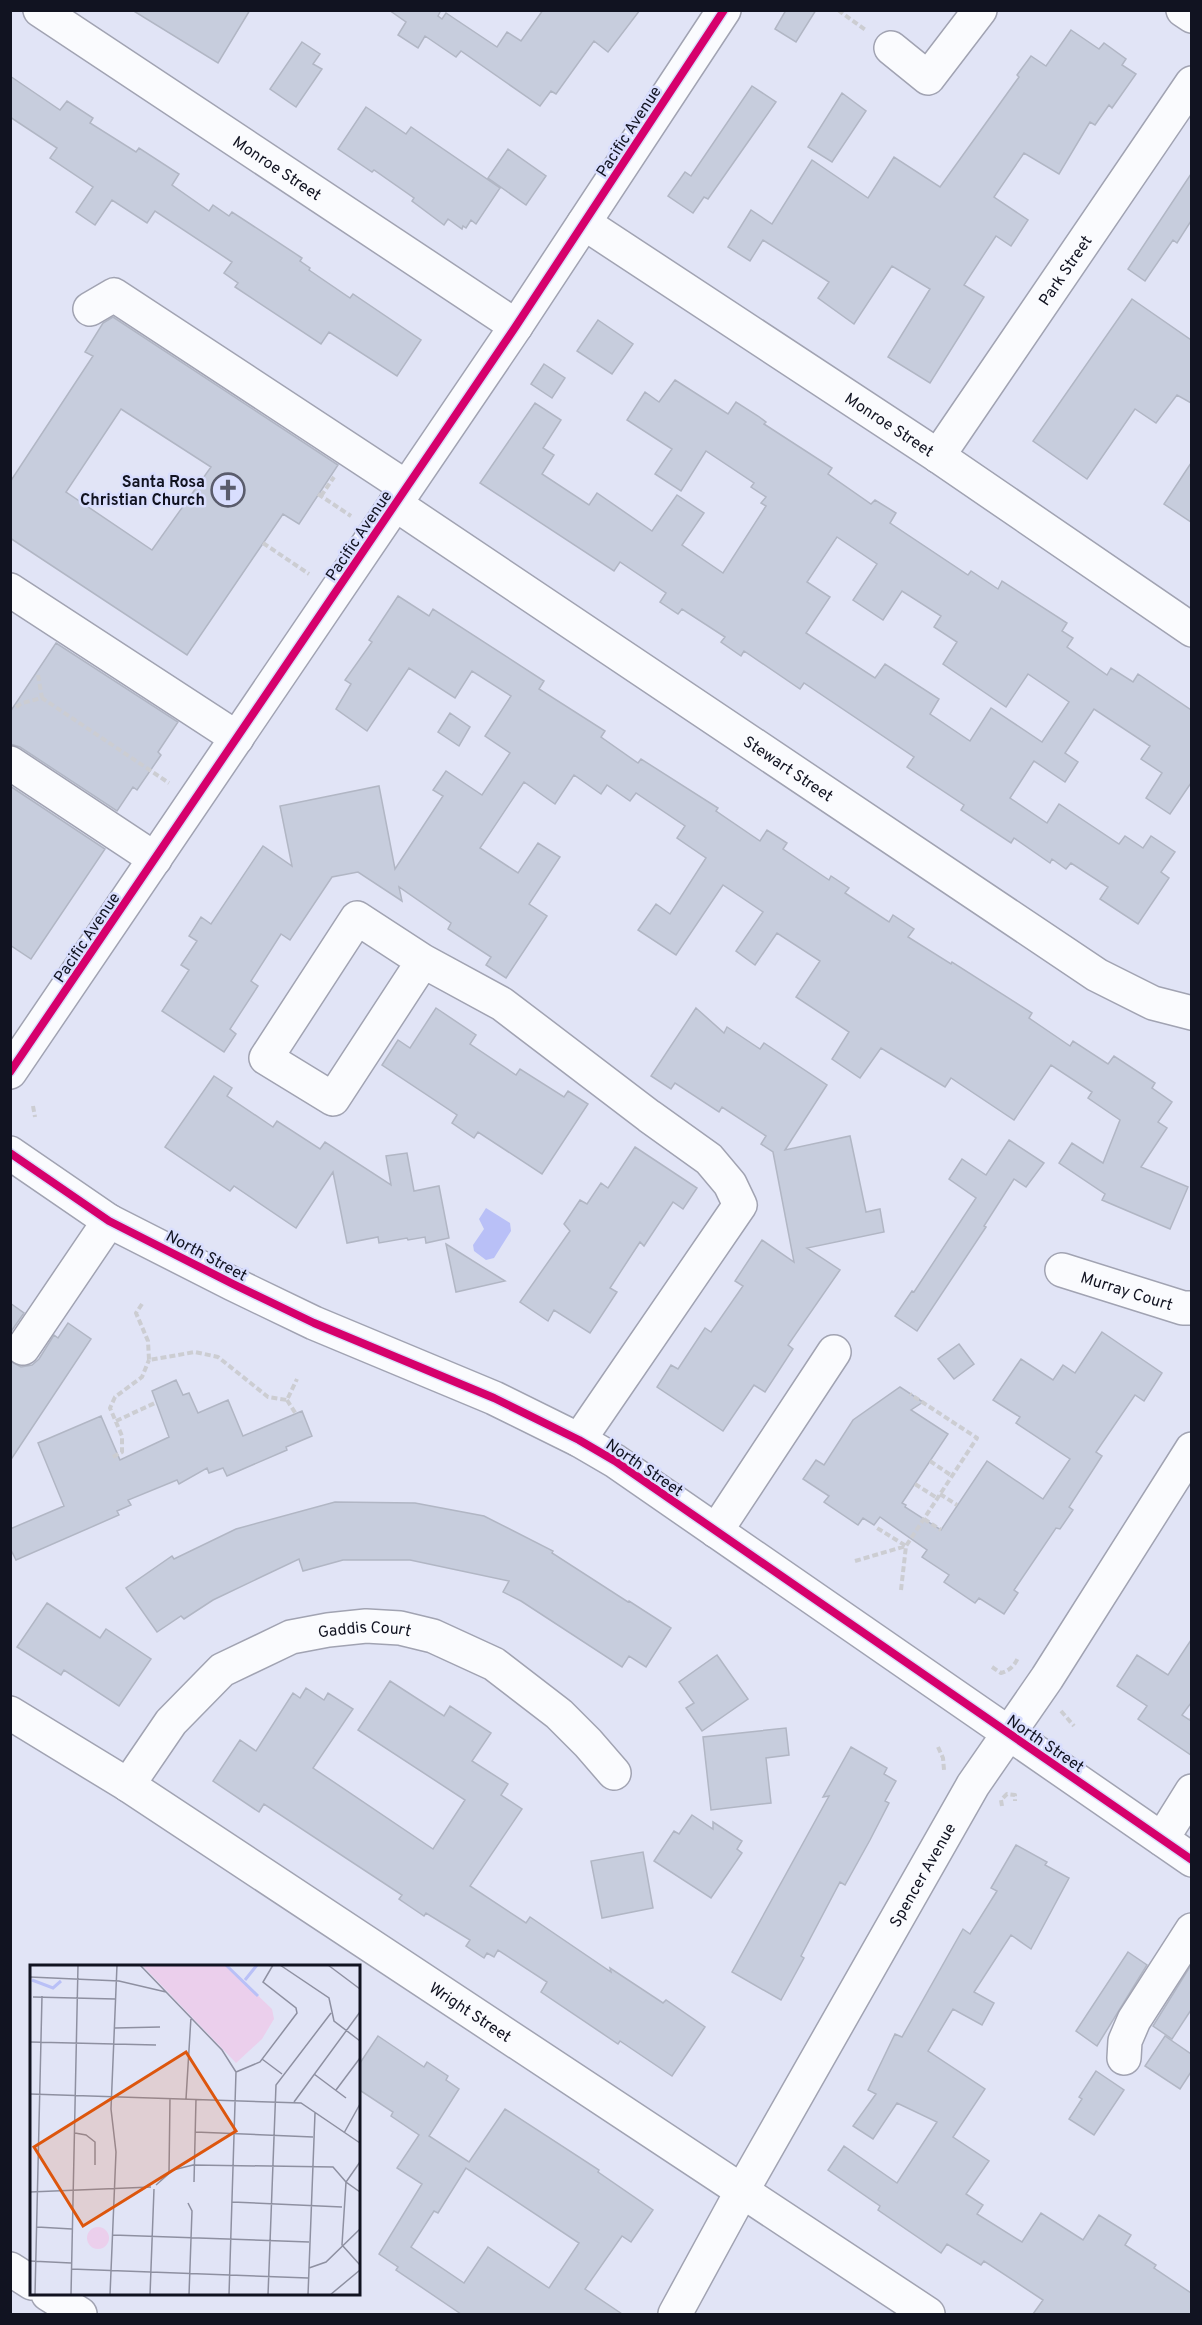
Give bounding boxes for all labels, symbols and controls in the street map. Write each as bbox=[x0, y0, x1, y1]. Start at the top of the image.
street label: Pacific Avenue bbox=[593, 83, 667, 181]
street label: Monroe Street bbox=[228, 133, 325, 206]
street label: Park Street bbox=[1035, 232, 1097, 310]
street label: Monroe Street bbox=[840, 389, 937, 462]
church icon: Santa Rosa Christian Church bbox=[210, 472, 246, 508]
place label: Santa Rosa Christian Church bbox=[80, 473, 205, 511]
street label: Pacific Avenue bbox=[322, 487, 397, 585]
street label: Stewart Street bbox=[739, 732, 836, 807]
street label: Pacific Avenue bbox=[50, 889, 125, 987]
street label: North Street bbox=[162, 1227, 250, 1287]
street label: Murray Court bbox=[1078, 1268, 1175, 1316]
street label: North Street bbox=[601, 1435, 686, 1502]
street label: Gaddis Court bbox=[316, 1618, 413, 1644]
street label: North Street bbox=[1002, 1711, 1087, 1778]
street label: Spencer Avenue bbox=[886, 1820, 961, 1931]
inset map bbox=[30, 1965, 360, 2295]
street label: Wright Street bbox=[425, 1979, 514, 2048]

